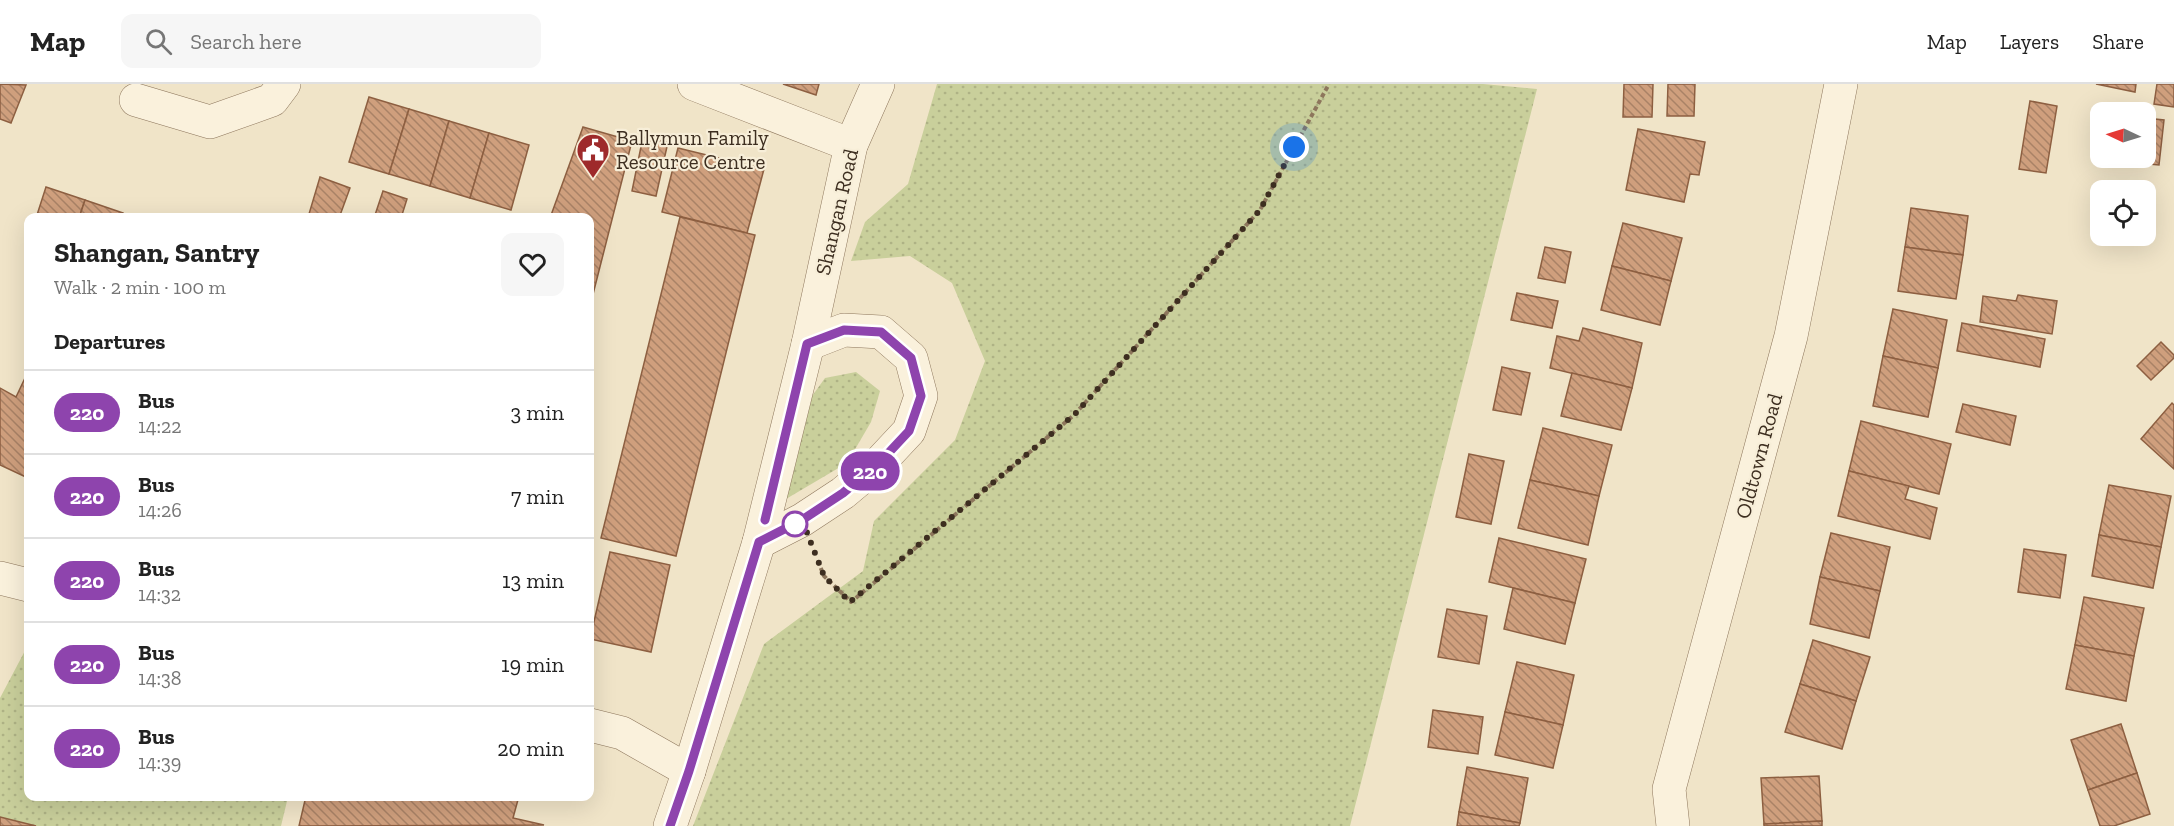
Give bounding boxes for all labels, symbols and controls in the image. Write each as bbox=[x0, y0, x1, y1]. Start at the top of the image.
search box bbox=[121, 14, 541, 68]
text: Map bbox=[30, 25, 85, 58]
icon: search bbox=[142, 25, 175, 58]
text: Search here bbox=[190, 28, 302, 55]
text: Map bbox=[1927, 29, 1967, 54]
text: Layers bbox=[2000, 29, 2059, 54]
text: Share bbox=[2092, 29, 2144, 54]
north arrow bbox=[2090, 102, 2156, 168]
map controls bbox=[2090, 102, 2156, 246]
place label: Ballymun Family Resource Centre bbox=[616, 125, 769, 174]
public building icon: Ballymun Family Resource Centre bbox=[575, 132, 611, 179]
your location bbox=[1279, 132, 1309, 162]
street label: Shangan Road bbox=[810, 146, 863, 277]
button: locate bbox=[2090, 180, 2156, 246]
button: heart bbox=[501, 233, 564, 296]
text: Shangan, Santry bbox=[54, 236, 259, 269]
text: Walk · 2 min · 100 m bbox=[54, 275, 226, 299]
text: Departures bbox=[54, 328, 165, 355]
text: Bus bbox=[138, 387, 175, 414]
street label: Oldtown Road bbox=[1730, 390, 1787, 521]
text: 3 min bbox=[510, 399, 564, 426]
text: 220 bbox=[70, 400, 104, 425]
text: 14:22 bbox=[138, 414, 182, 438]
line badge: 220 bbox=[836, 452, 904, 490]
text: 220 bbox=[853, 459, 887, 484]
text: Bus bbox=[138, 471, 175, 498]
text: 7 min bbox=[511, 483, 564, 510]
text: 220 bbox=[70, 484, 104, 509]
text: 14:26 bbox=[138, 498, 182, 522]
unlabelled marker bbox=[782, 511, 808, 537]
text: Bus bbox=[138, 555, 175, 582]
text: 13 min bbox=[502, 567, 564, 594]
text: 220 bbox=[70, 568, 104, 593]
text: 14:32 bbox=[138, 582, 181, 606]
text: Bus bbox=[138, 639, 175, 666]
text: 19 min bbox=[501, 651, 564, 678]
text: 220 bbox=[70, 652, 104, 677]
text: 14:38 bbox=[138, 666, 182, 690]
text: Bus bbox=[138, 723, 175, 750]
text: 20 min bbox=[497, 735, 564, 762]
text: 220 bbox=[70, 736, 104, 761]
text: 14:39 bbox=[138, 750, 181, 774]

